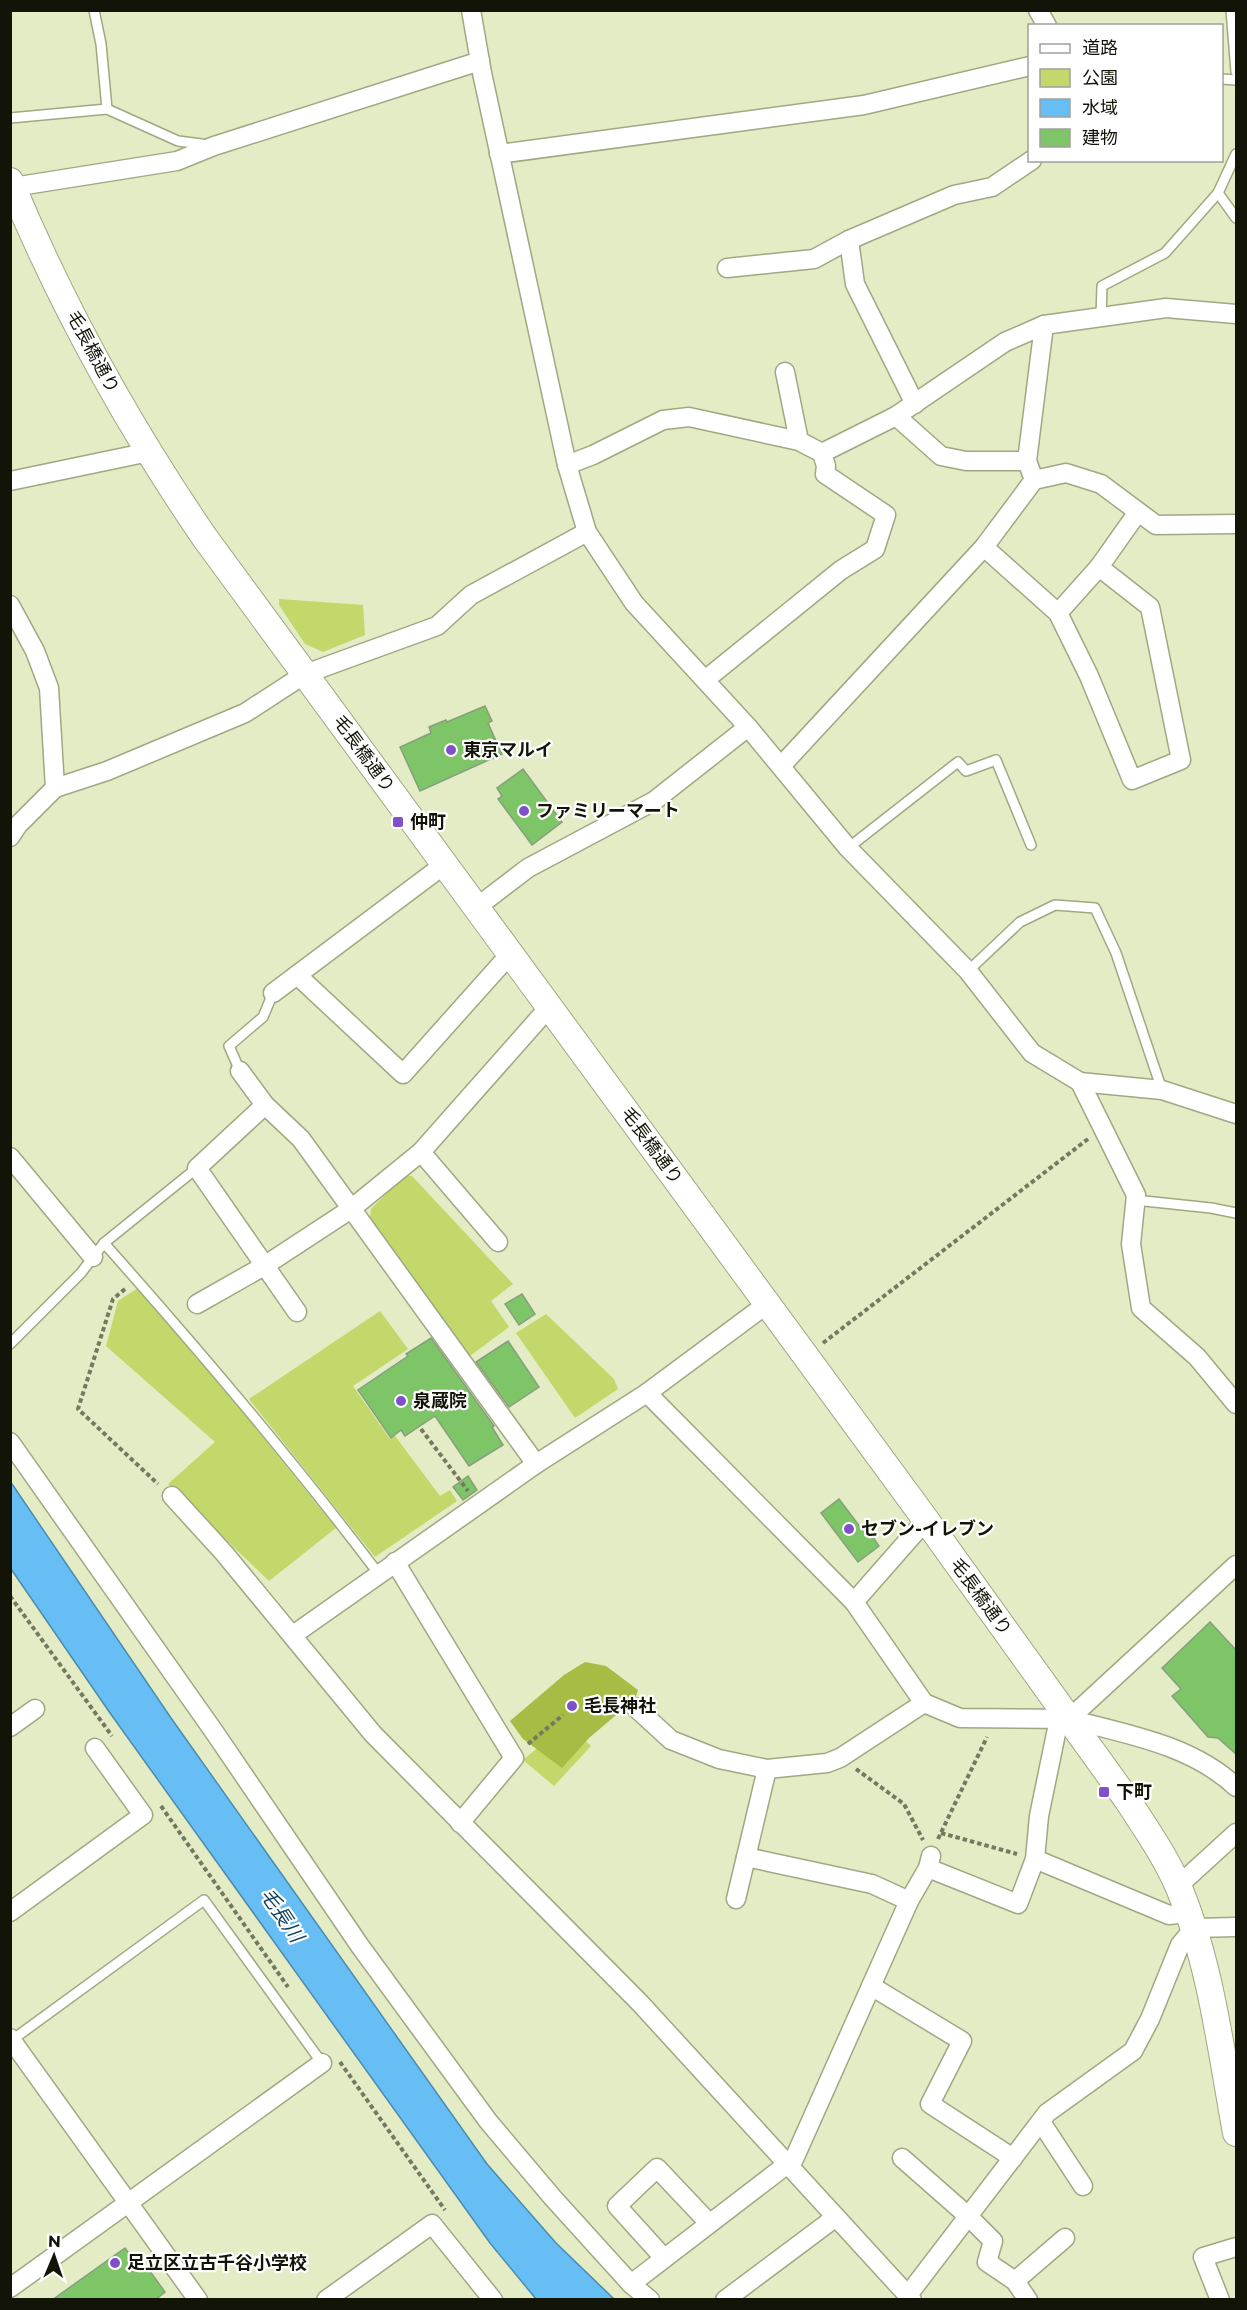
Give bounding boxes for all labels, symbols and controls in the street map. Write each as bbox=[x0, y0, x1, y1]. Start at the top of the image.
legend bbox=[1028, 24, 1223, 162]
text: 道路 bbox=[1082, 37, 1118, 59]
text: 公園 bbox=[1082, 67, 1118, 89]
text: 水域 bbox=[1082, 97, 1118, 119]
text: 建物 bbox=[1082, 127, 1118, 149]
street label: 毛長橋通り bbox=[62, 307, 124, 397]
street label: 毛長橋通り bbox=[329, 711, 399, 797]
place label: 東京マルイ bbox=[463, 739, 553, 761]
marker: 東京マルイ bbox=[444, 743, 458, 757]
place label: ファミリーマート bbox=[536, 800, 680, 822]
marker: ファミリーマート bbox=[517, 804, 531, 818]
place label: 仲町 bbox=[410, 811, 446, 833]
marker: 仲町 bbox=[391, 815, 405, 829]
street label: 毛長橋通り bbox=[617, 1103, 687, 1189]
place label: 泉蔵院 bbox=[413, 1390, 467, 1412]
marker: 泉蔵院 bbox=[394, 1394, 408, 1408]
place label: セブン-イレブン bbox=[861, 1518, 994, 1540]
marker: セブン-イレブン bbox=[842, 1522, 856, 1536]
street label: 毛長橋通り bbox=[946, 1554, 1016, 1640]
place label: 毛長神社 bbox=[584, 1695, 656, 1717]
marker: 毛長神社 bbox=[565, 1699, 579, 1713]
place label: 下町 bbox=[1116, 1781, 1152, 1803]
marker: 下町 bbox=[1097, 1785, 1111, 1799]
water label: 毛長川 bbox=[255, 1883, 310, 1948]
north arrow bbox=[24, 2226, 84, 2286]
text: N bbox=[48, 2232, 61, 2251]
place label: 足立区立古千谷小学校 bbox=[127, 2252, 307, 2274]
marker: 足立区立古千谷小学校 bbox=[108, 2256, 122, 2270]

